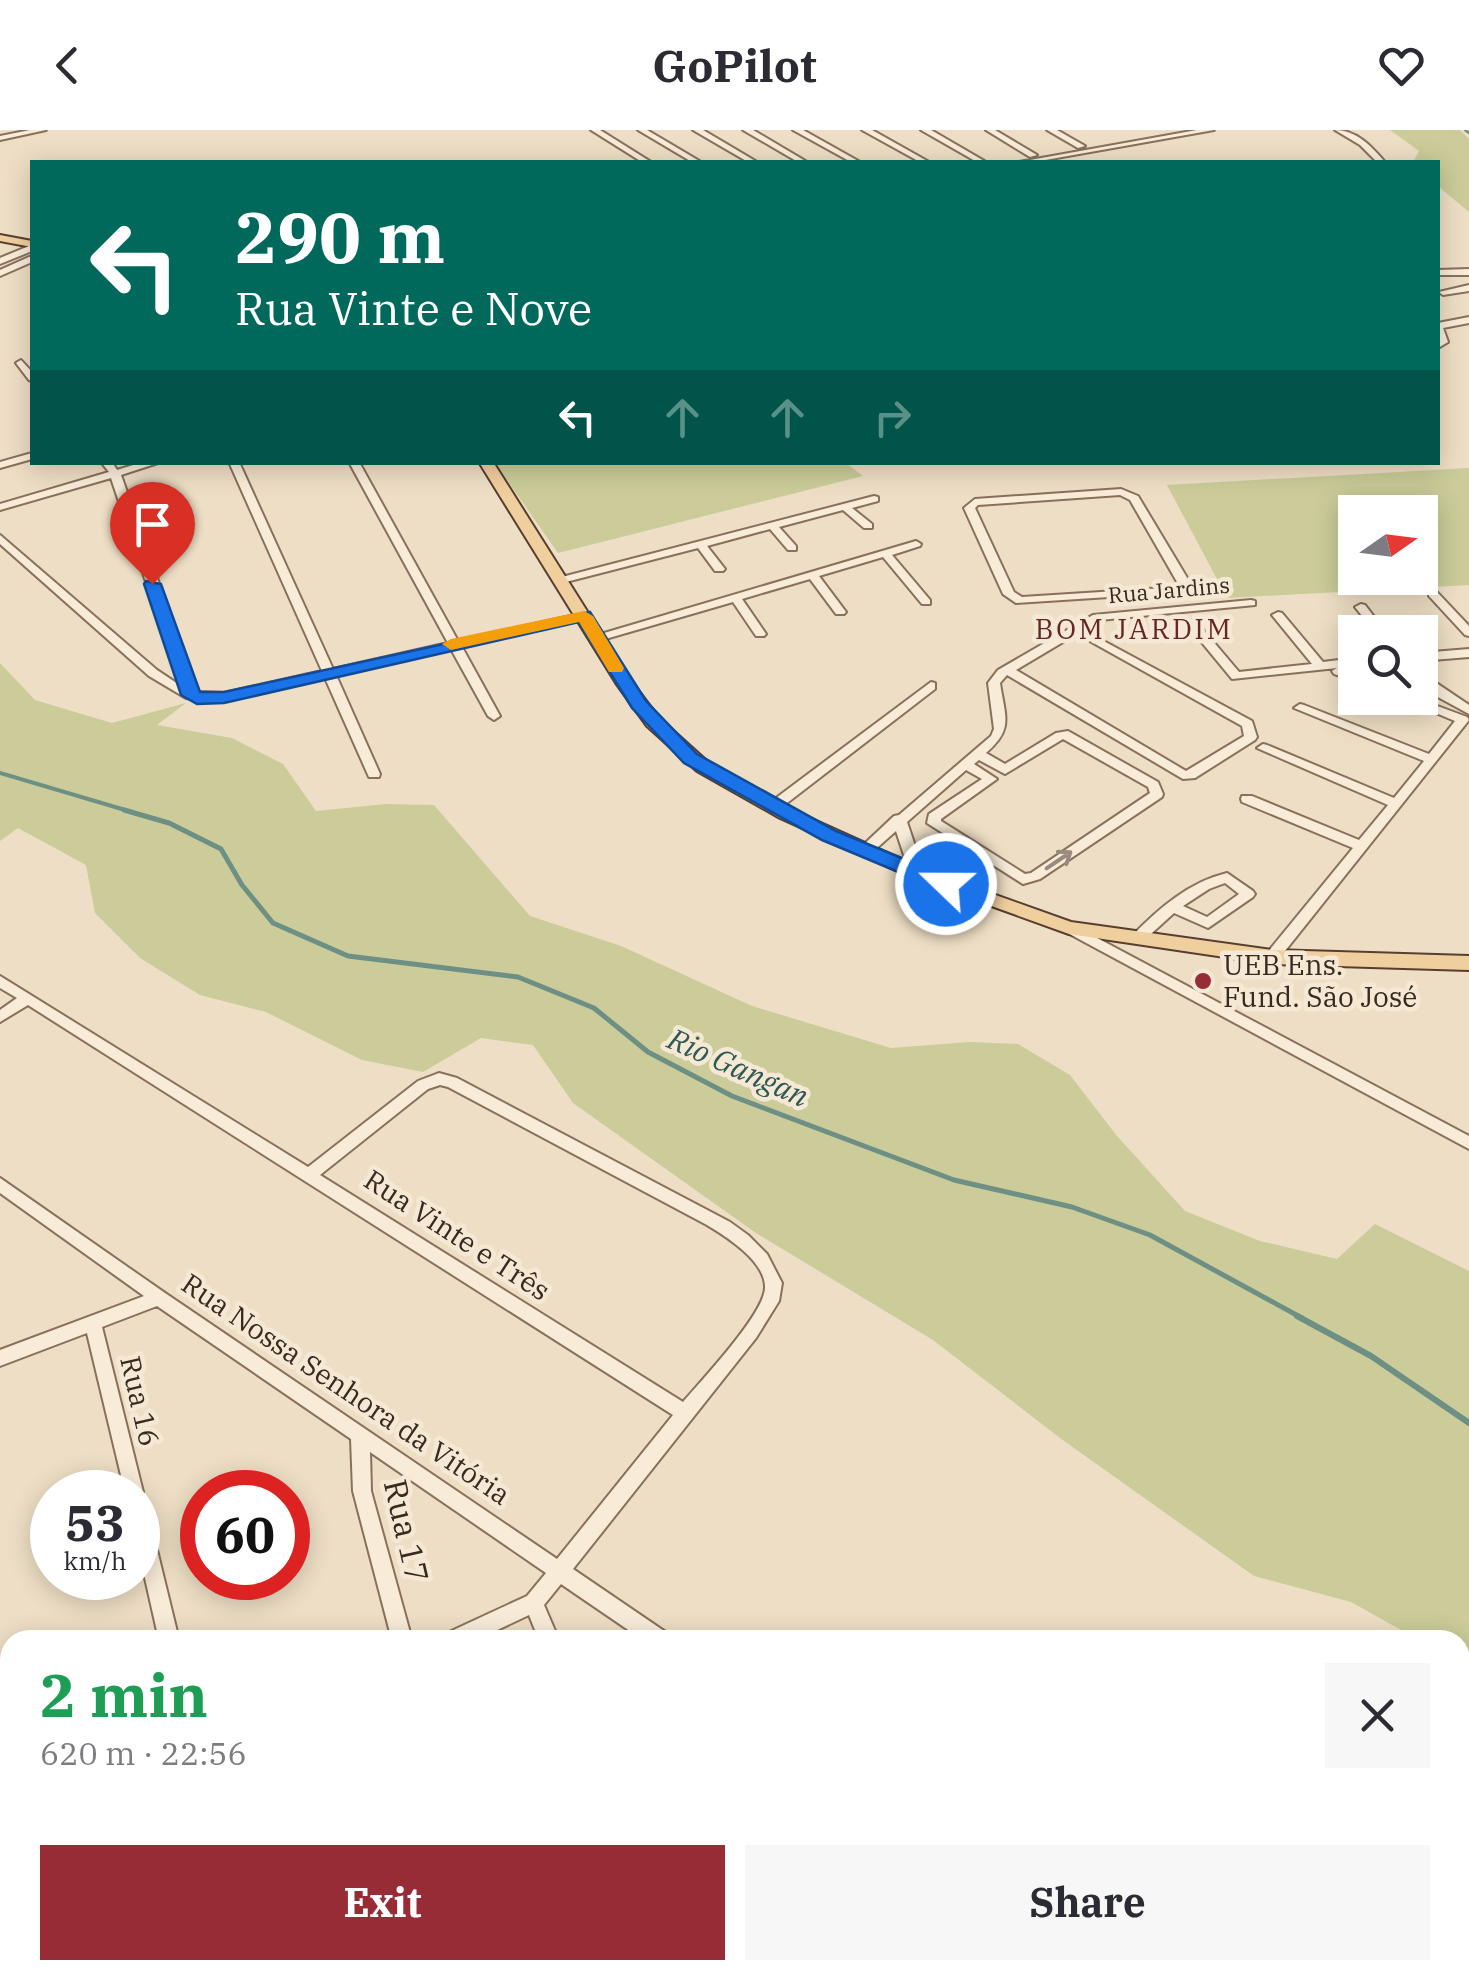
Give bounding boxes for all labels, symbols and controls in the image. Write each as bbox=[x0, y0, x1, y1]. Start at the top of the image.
text: GoPilot bbox=[652, 36, 817, 94]
icon: back bbox=[40, 38, 95, 93]
icon: heart bbox=[1374, 38, 1429, 93]
text: 290 m bbox=[235, 191, 445, 282]
icon: left bbox=[70, 200, 200, 330]
text: Rua Vinte e Nove bbox=[235, 279, 592, 337]
icon: left bbox=[550, 390, 605, 445]
icon: ahead bbox=[655, 390, 710, 445]
icon: ahead bbox=[760, 390, 815, 445]
icon: right bbox=[865, 390, 920, 445]
pin bbox=[110, 482, 195, 585]
north arrow bbox=[1338, 495, 1438, 595]
map controls bbox=[1338, 495, 1438, 715]
icon: arrive bbox=[125, 497, 180, 552]
street label: Rua Jardins bbox=[1107, 570, 1231, 609]
district label: BOM JARDIM bbox=[1035, 610, 1233, 647]
button: search bbox=[1338, 615, 1438, 715]
position arrow bbox=[894, 832, 998, 936]
one-way arrow bbox=[1044, 850, 1072, 871]
place label: UEB Ens. Fund. São José bbox=[1223, 946, 1417, 1015]
marker: UEB Ens. Fund. São José bbox=[1192, 970, 1214, 992]
water label: Rio Gangan bbox=[661, 1018, 815, 1115]
street label: Rua Vinte e Três bbox=[357, 1161, 557, 1308]
street label: Rua Nossa Senhora da Vitória bbox=[175, 1265, 518, 1513]
street label: Rua 16 bbox=[112, 1352, 169, 1450]
speed limit sign: 60 bbox=[180, 1470, 310, 1600]
street label: Rua 17 bbox=[375, 1475, 439, 1586]
text: 53 bbox=[65, 1490, 125, 1555]
text: km/h bbox=[63, 1544, 127, 1577]
text: 2 min bbox=[40, 1655, 208, 1734]
button: close bbox=[1325, 1663, 1430, 1768]
text: 620 m · 22:56 bbox=[40, 1732, 247, 1774]
button: Exit bbox=[40, 1845, 725, 1960]
button: Share bbox=[745, 1845, 1430, 1960]

